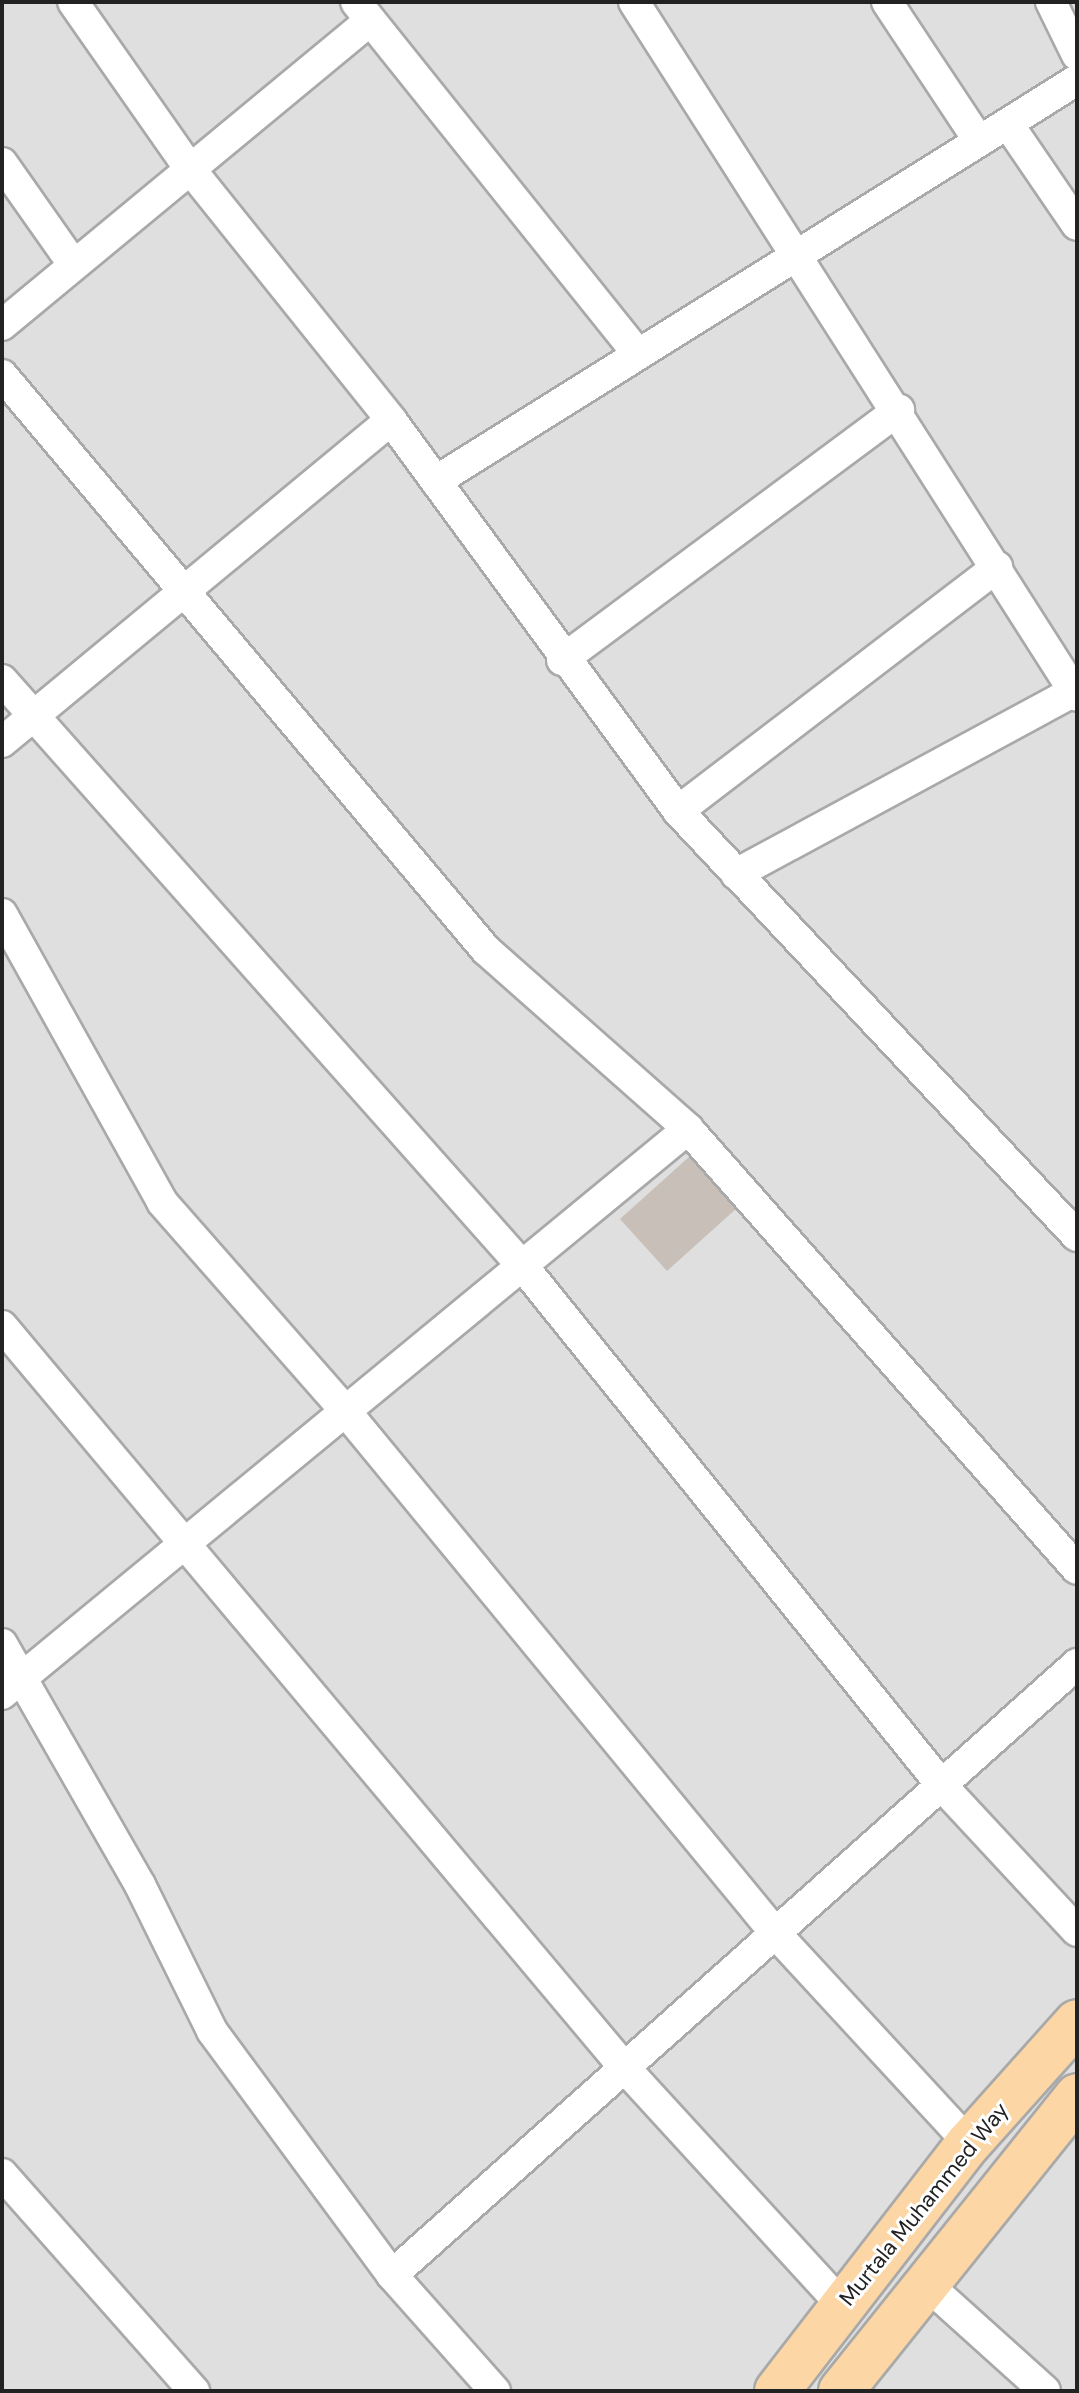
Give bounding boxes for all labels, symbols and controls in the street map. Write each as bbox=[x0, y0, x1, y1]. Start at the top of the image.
street label: Murtala Muhammed Way bbox=[834, 2097, 1014, 2311]

